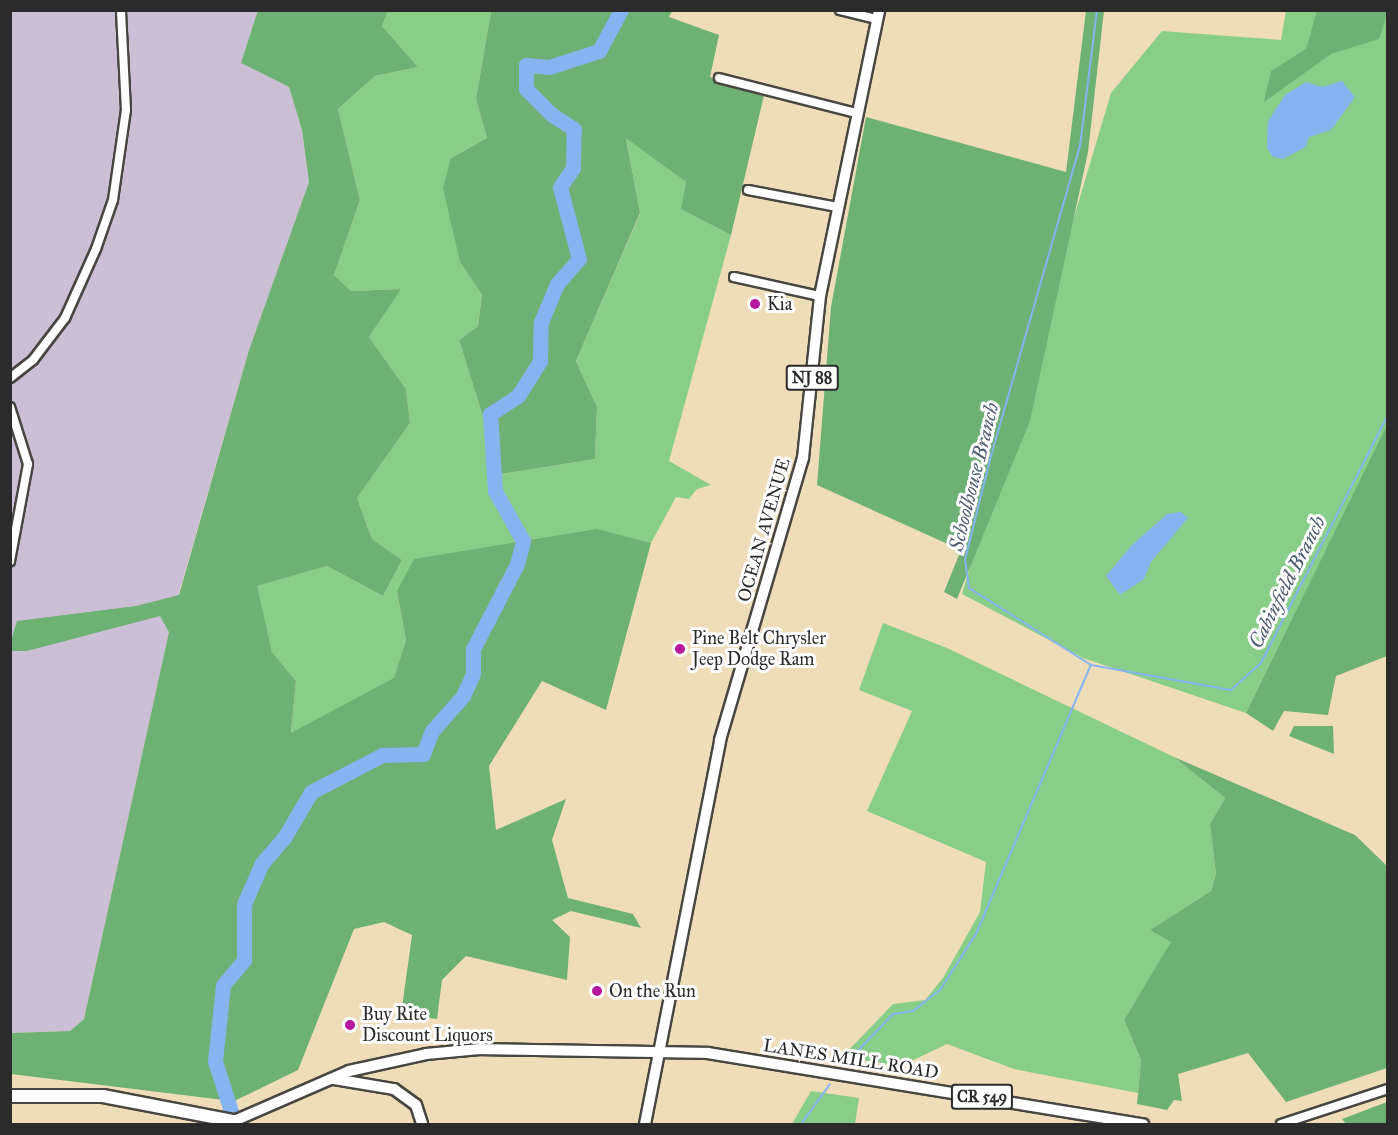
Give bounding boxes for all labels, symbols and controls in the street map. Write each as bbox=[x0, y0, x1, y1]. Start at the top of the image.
place label: Kia bbox=[767, 293, 792, 315]
marker: Kia bbox=[748, 297, 762, 311]
road number: NJ 88 bbox=[785, 365, 839, 391]
water label: Schoolhouse Branch bbox=[944, 400, 1004, 554]
street label: OCEAN AVENUE bbox=[733, 456, 795, 604]
water label: Cabinfield Branch bbox=[1243, 512, 1331, 652]
place label: Pine Belt Chrysler Jeep Dodge Ram bbox=[692, 628, 826, 670]
marker: Pine Belt Chrysler Jeep Dodge Ram bbox=[673, 642, 687, 656]
place label: On the Run bbox=[609, 980, 696, 1002]
marker: On the Run bbox=[590, 984, 604, 998]
place label: Buy Rite Discount Liquors bbox=[362, 1004, 493, 1046]
marker: Buy Rite Discount Liquors bbox=[343, 1018, 357, 1032]
street label: LANES MILL ROAD bbox=[762, 1034, 940, 1084]
road number: CR 549 bbox=[950, 1084, 1014, 1110]

